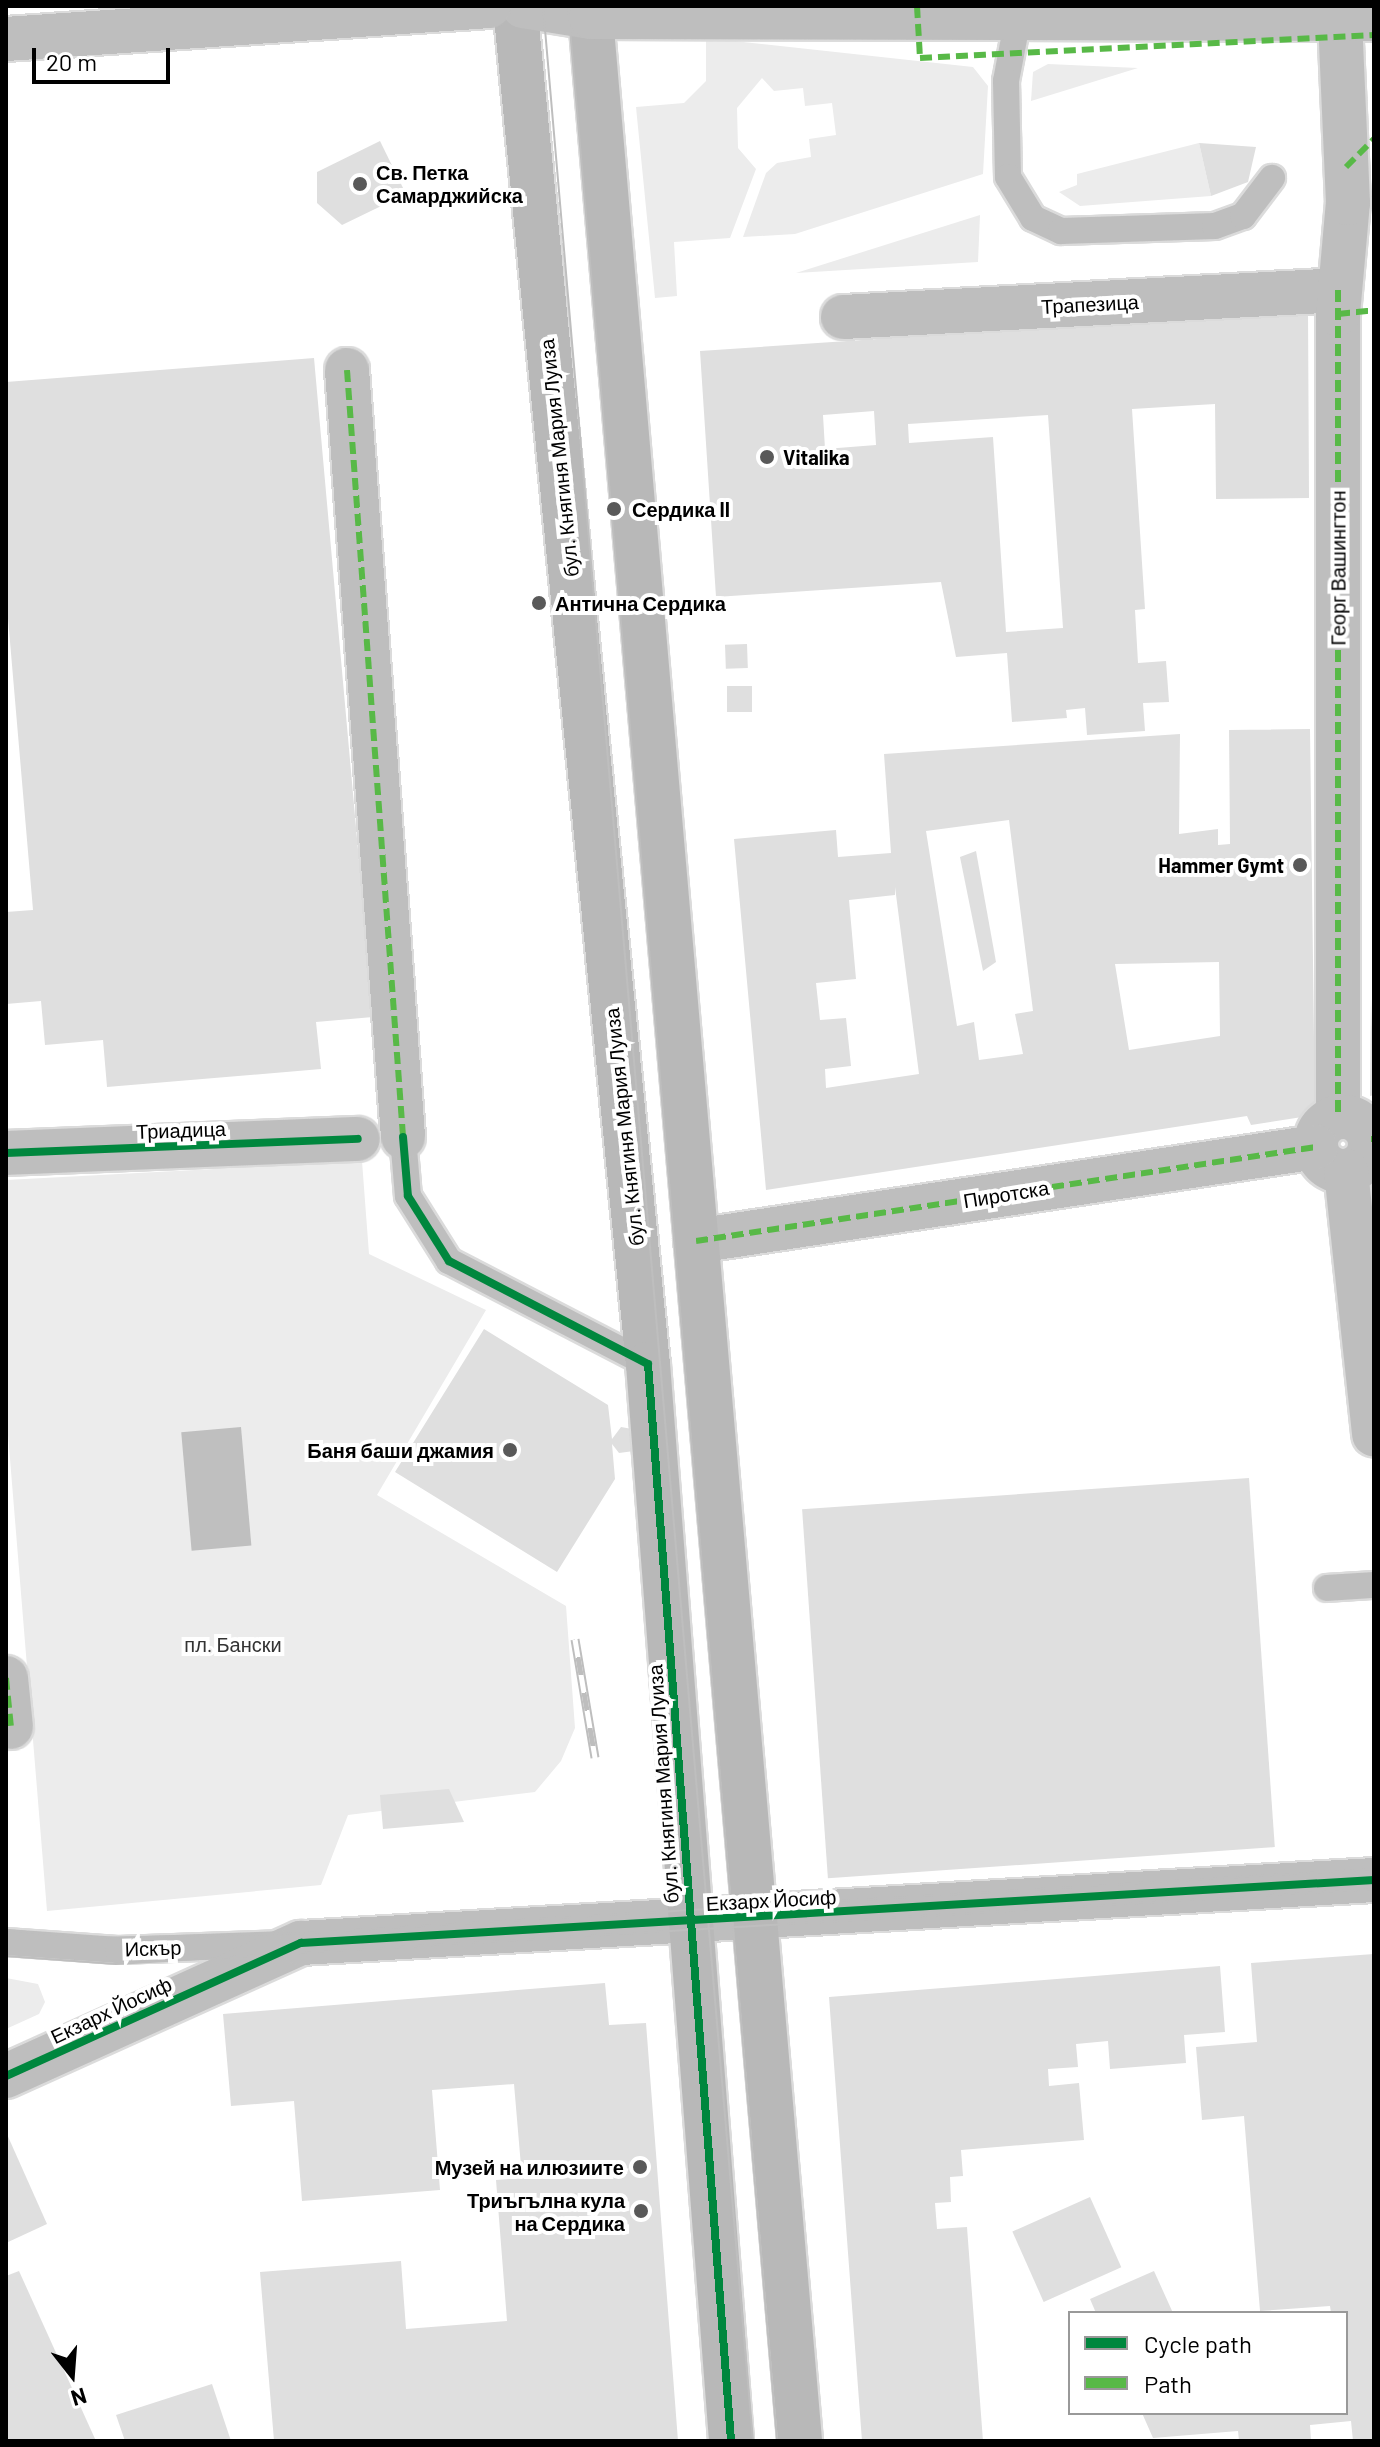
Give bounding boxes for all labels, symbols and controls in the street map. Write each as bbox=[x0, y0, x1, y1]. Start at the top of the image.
scale bar bbox=[36, 32, 174, 82]
text: 20 m bbox=[46, 47, 97, 76]
place label: Св. Петка Самарджийска bbox=[376, 160, 523, 207]
marker: Св. Петка Самарджийска bbox=[351, 175, 369, 193]
street label: Трапезица bbox=[1041, 289, 1139, 319]
street label: бул. Княгиня Мария Луиза bbox=[535, 338, 583, 578]
place label: Vitalika bbox=[783, 445, 849, 469]
marker: Vitalika bbox=[758, 448, 776, 466]
street label: Георг Вашингтон bbox=[1326, 490, 1350, 646]
place label: Сердика II bbox=[632, 497, 730, 521]
marker: Сердика II bbox=[603, 498, 625, 520]
place label: Антична Сердика bbox=[555, 591, 726, 615]
marker: Антична Сердика bbox=[530, 594, 548, 612]
place label: Hammer Gymt bbox=[1158, 853, 1284, 877]
marker: Hammer Gymt bbox=[1291, 856, 1309, 874]
street label: бул. Княгиня Мария Луиза bbox=[600, 1007, 648, 1247]
street label: Триадица bbox=[136, 1116, 226, 1144]
street label: Пиротска bbox=[961, 1175, 1051, 1213]
place label: Баня баши джамия bbox=[307, 1438, 494, 1462]
marker: Баня баши джамия bbox=[501, 1441, 519, 1459]
park label: пл. Бански bbox=[184, 1632, 282, 1656]
street label: бул. Княгиня Мария Луиза bbox=[643, 1664, 683, 1904]
street label: Екзарх Йосиф bbox=[705, 1885, 837, 1915]
street label: Искър bbox=[124, 1935, 182, 1961]
street label: Екзарх Йосиф bbox=[47, 1972, 175, 2048]
place label: Музей на илюзиите bbox=[435, 2155, 624, 2179]
marker: Музей на илюзиите bbox=[631, 2158, 649, 2176]
place label: Триъгълна кула на Сердика bbox=[467, 2188, 625, 2235]
marker: Триъгълна кула на Сердика bbox=[632, 2202, 650, 2220]
legend bbox=[1068, 2311, 1348, 2415]
text: Cycle path bbox=[1144, 2329, 1252, 2358]
north arrow bbox=[32, 2335, 112, 2415]
text: Path bbox=[1144, 2369, 1192, 2398]
text: N bbox=[68, 2383, 90, 2413]

